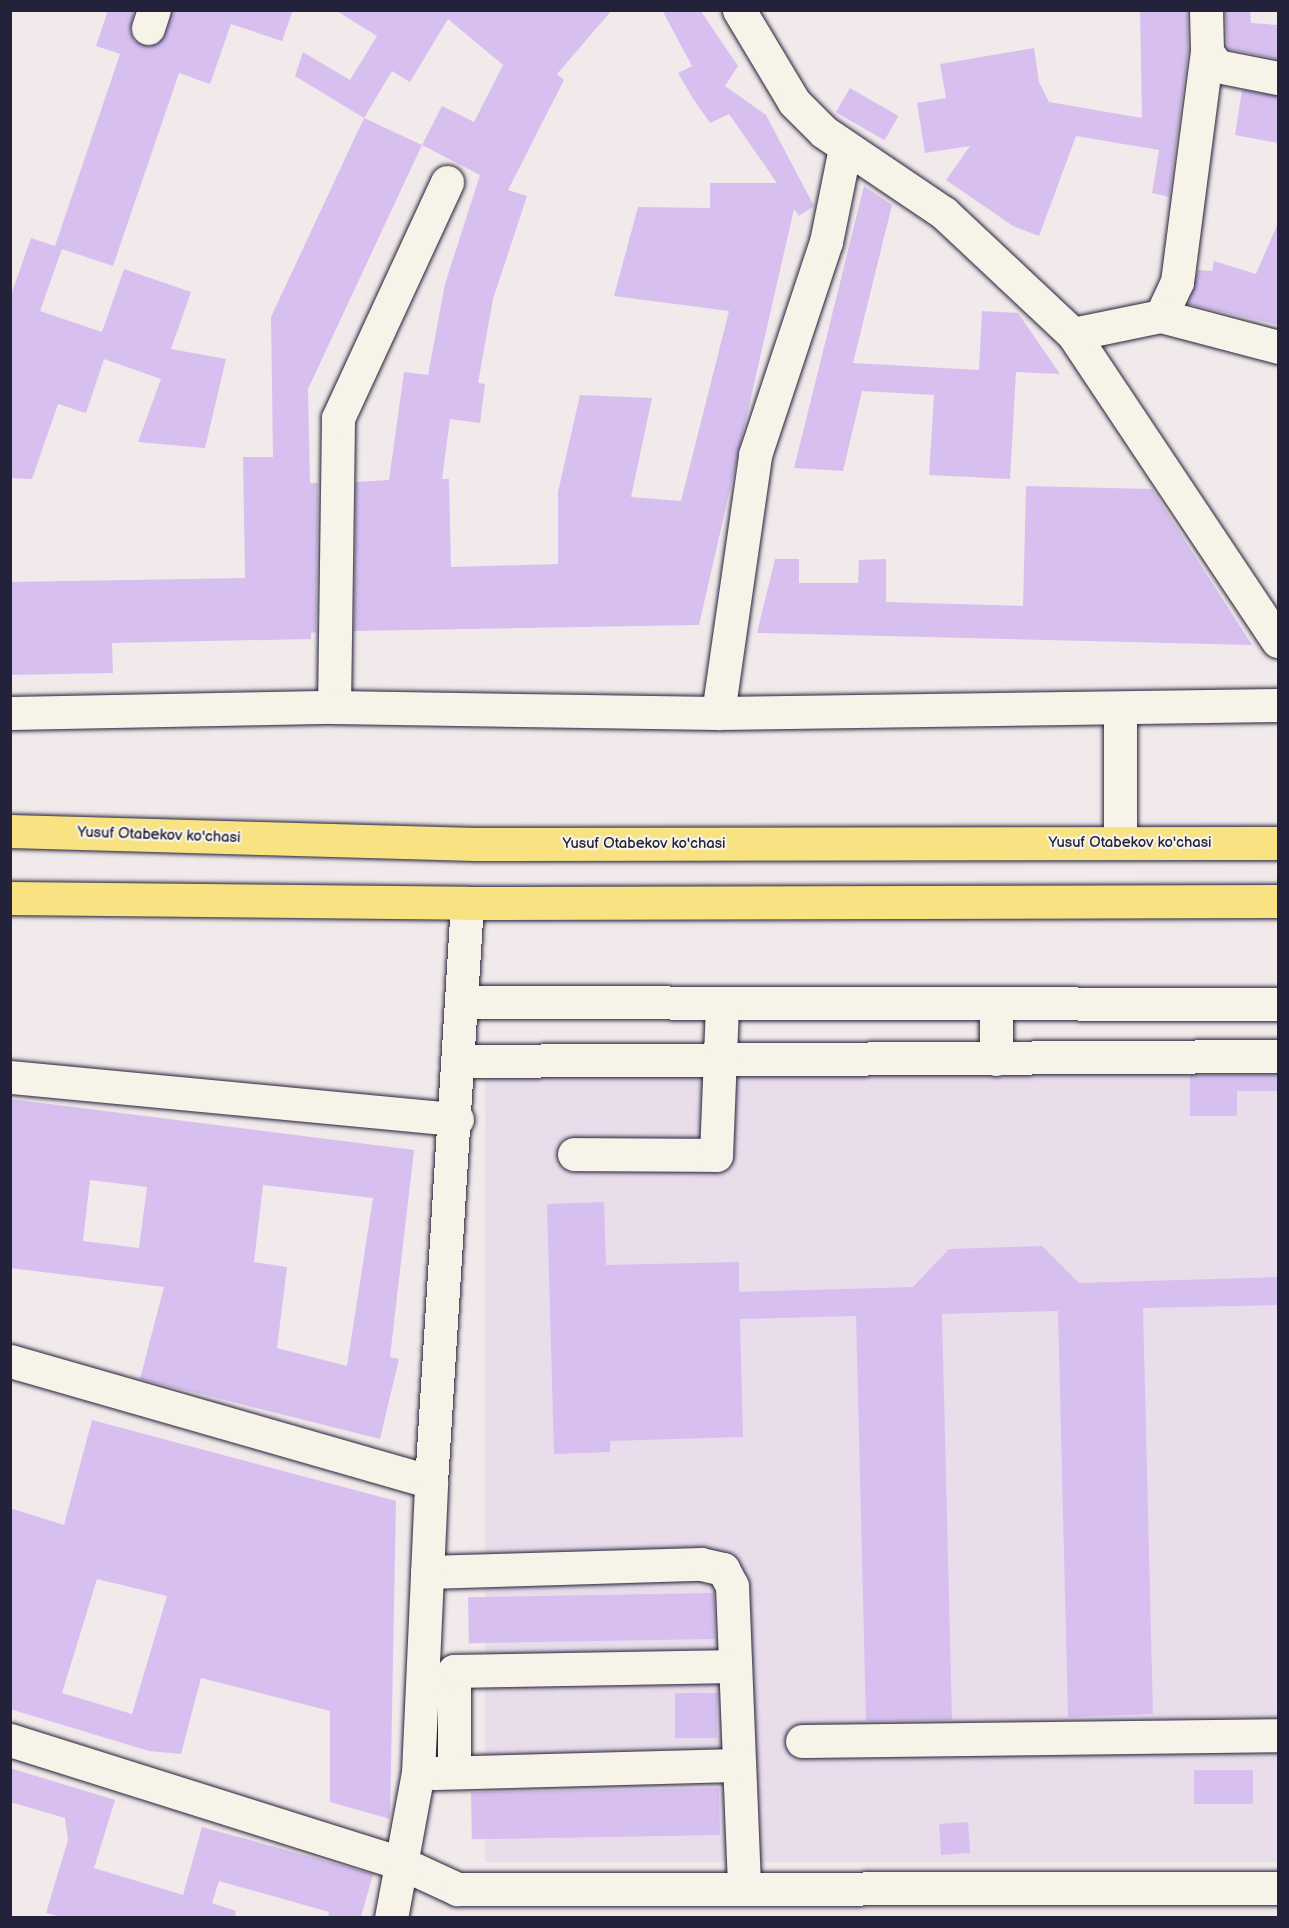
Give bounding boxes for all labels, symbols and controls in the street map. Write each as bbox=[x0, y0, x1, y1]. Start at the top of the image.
street label: Yusuf Otabekov ko'chasi bbox=[77, 823, 241, 847]
street label: Yusuf Otabekov ko'chasi bbox=[1048, 834, 1212, 852]
street label: Yusuf Otabekov ko'chasi bbox=[562, 835, 726, 853]

